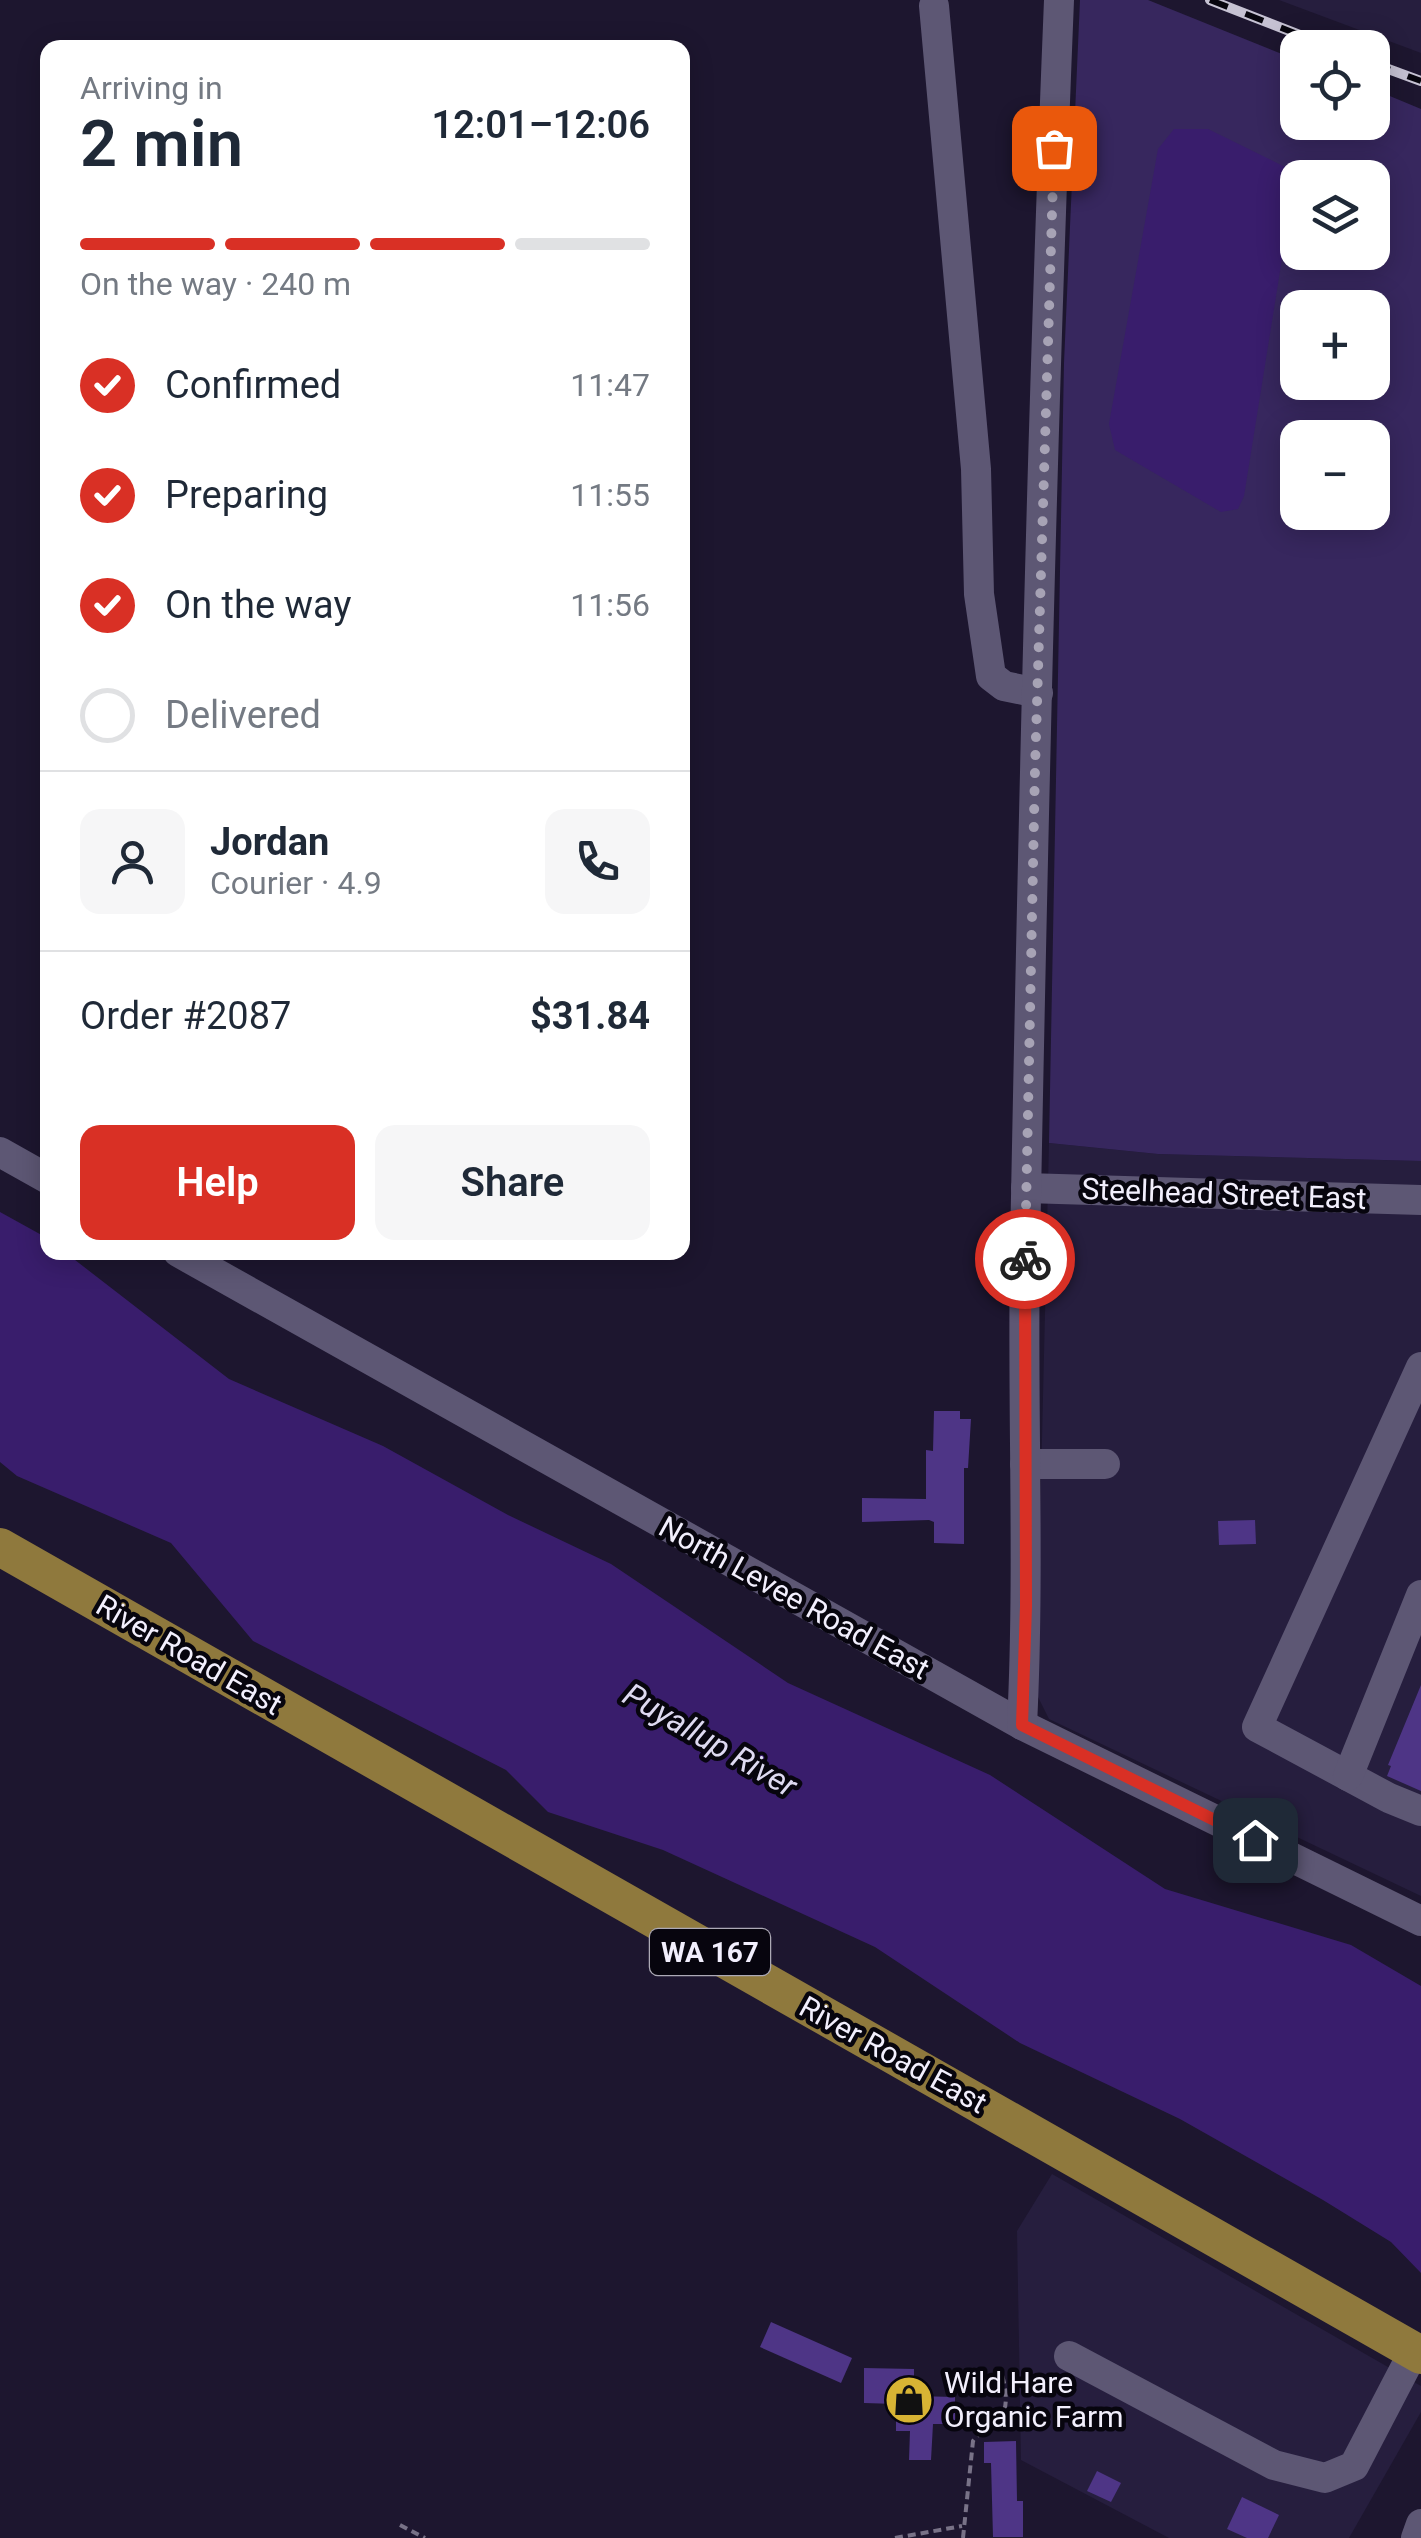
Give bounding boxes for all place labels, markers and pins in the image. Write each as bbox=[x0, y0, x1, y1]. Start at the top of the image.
pin bbox=[1012, 106, 1097, 191]
pin bbox=[1213, 1798, 1298, 1883]
place label: Wild Hare Organic Farm bbox=[944, 2365, 1124, 2434]
shop icon: Wild Hare Organic Farm bbox=[883, 2374, 935, 2426]

